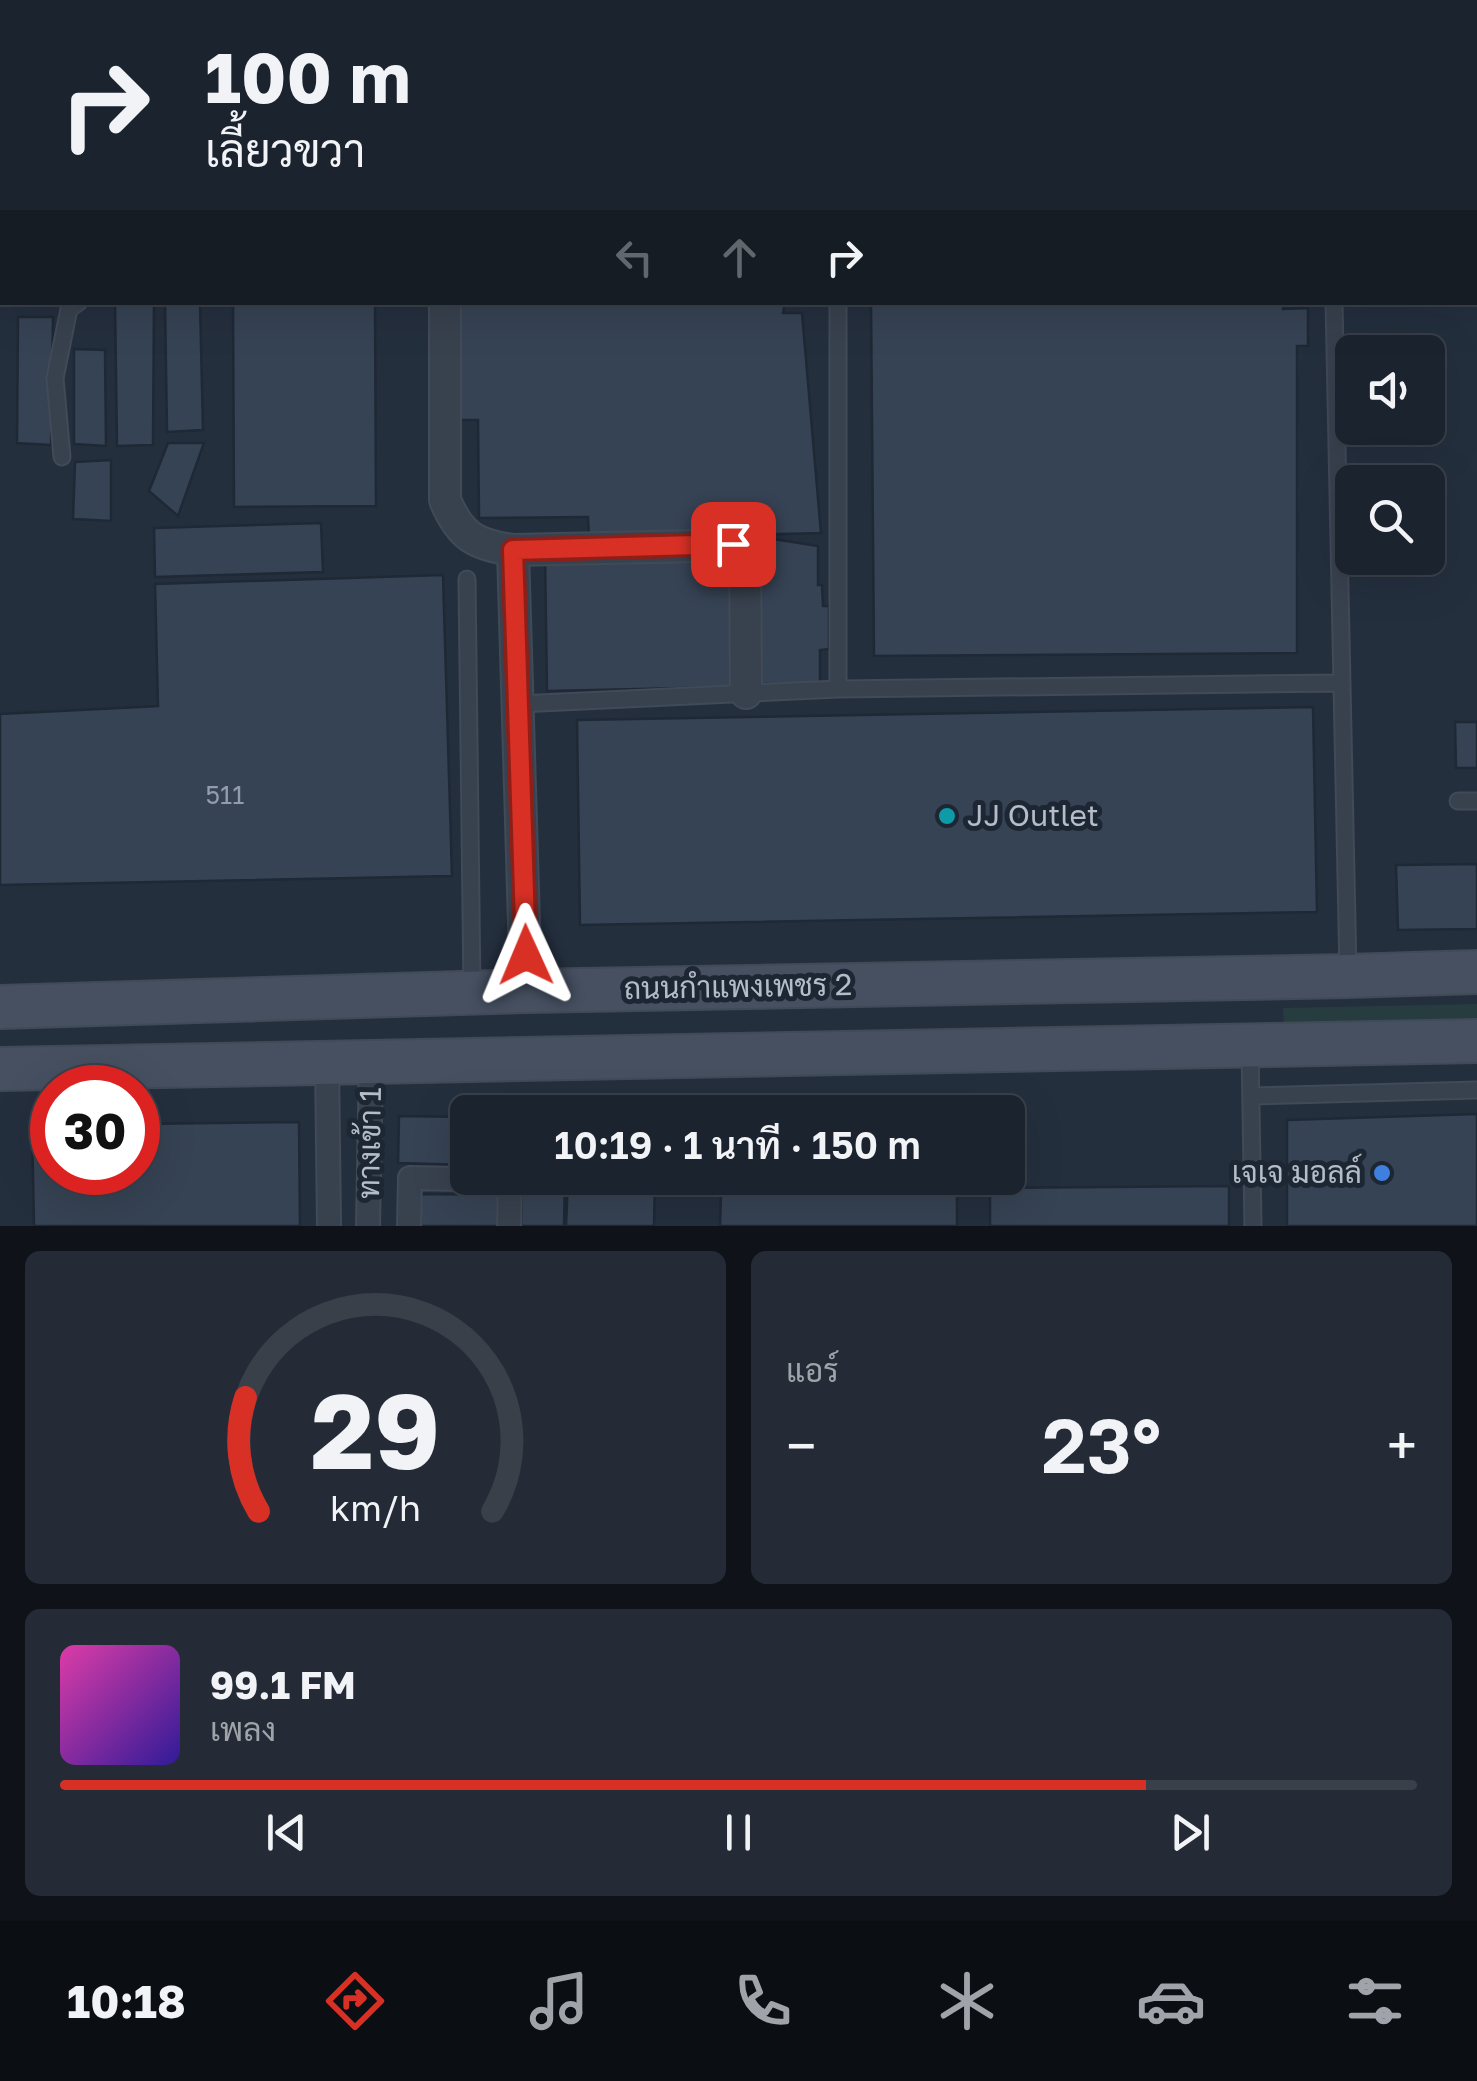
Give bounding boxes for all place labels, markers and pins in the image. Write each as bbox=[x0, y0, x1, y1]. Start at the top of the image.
pin bbox=[691, 502, 776, 587]
place label: JJ Outlet bbox=[967, 797, 1099, 833]
marker: JJ Outlet bbox=[936, 805, 958, 827]
place label: เจเจ มอลล์ bbox=[1232, 1153, 1362, 1190]
marker: เจเจ มอลล์ bbox=[1371, 1162, 1393, 1184]

